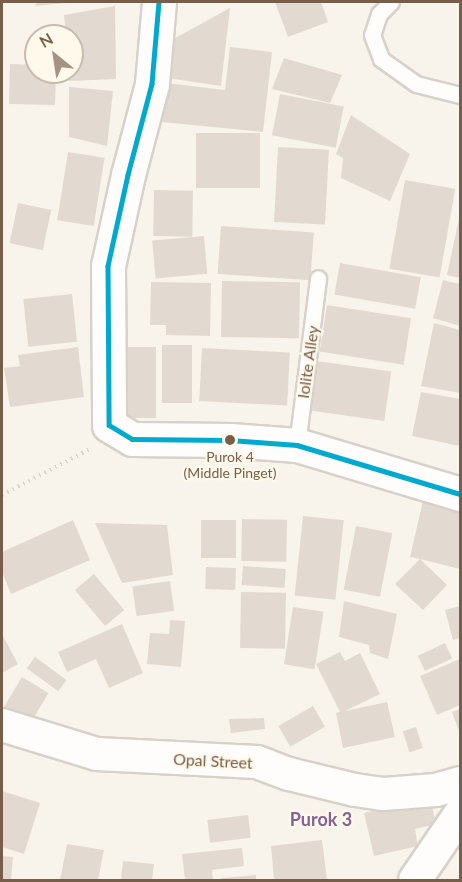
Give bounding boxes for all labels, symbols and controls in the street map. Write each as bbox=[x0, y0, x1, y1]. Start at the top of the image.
north arrow bbox=[24, 24, 84, 84]
text: N bbox=[36, 28, 56, 51]
street label: Iolite Alley bbox=[293, 324, 323, 400]
marker: Purok 4 (Middle Pinget) bbox=[224, 434, 236, 446]
place label: Purok 4 (Middle Pinget) bbox=[184, 449, 276, 482]
street label: Opal Street bbox=[173, 749, 253, 773]
district label: Purok 3 bbox=[290, 808, 352, 830]

